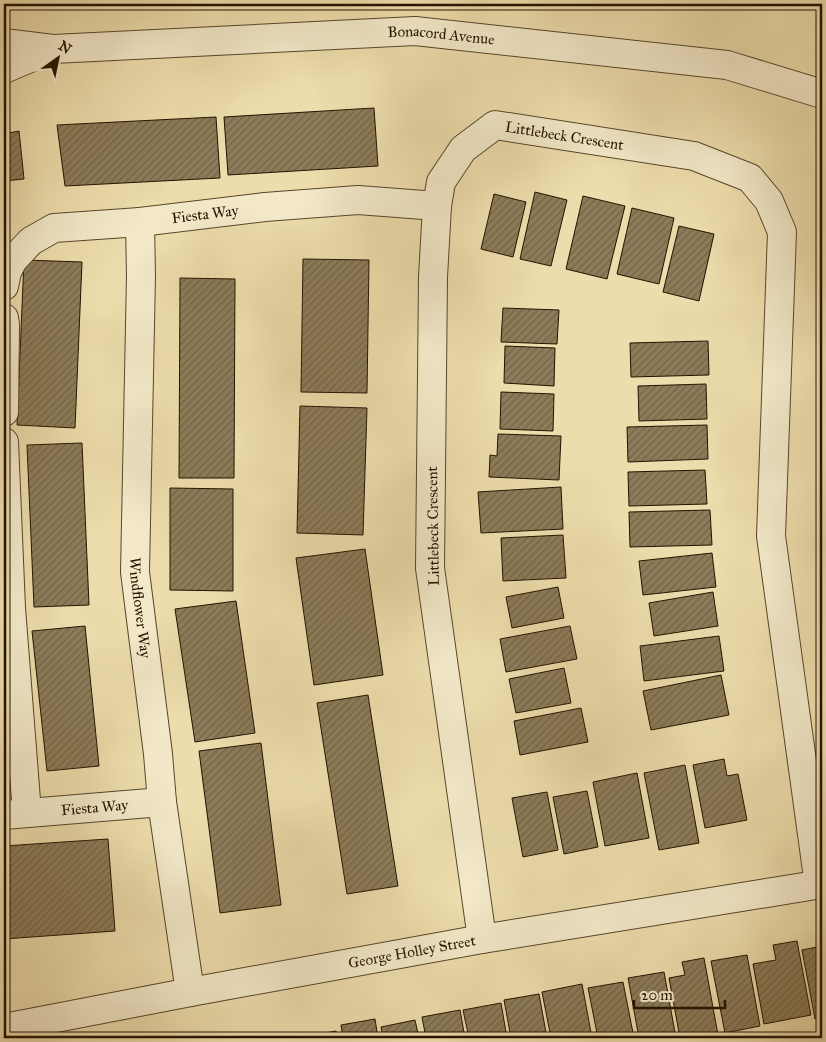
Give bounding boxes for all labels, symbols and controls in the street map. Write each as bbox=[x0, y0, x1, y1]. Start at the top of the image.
street label: Bonacord Avenue bbox=[387, 22, 495, 49]
north arrow bbox=[32, 32, 82, 82]
text: N bbox=[55, 37, 75, 58]
street label: Littlebeck Crescent bbox=[504, 118, 626, 154]
street label: Fiesta Way bbox=[171, 201, 240, 227]
street label: Littlebeck Crescent bbox=[423, 465, 443, 586]
street label: Windflower Way bbox=[126, 557, 155, 660]
street label: Fiesta Way bbox=[60, 796, 130, 819]
street label: George Holley Street bbox=[347, 931, 478, 972]
scale bar bbox=[634, 977, 725, 1009]
text: 20 m bbox=[641, 986, 673, 1004]

